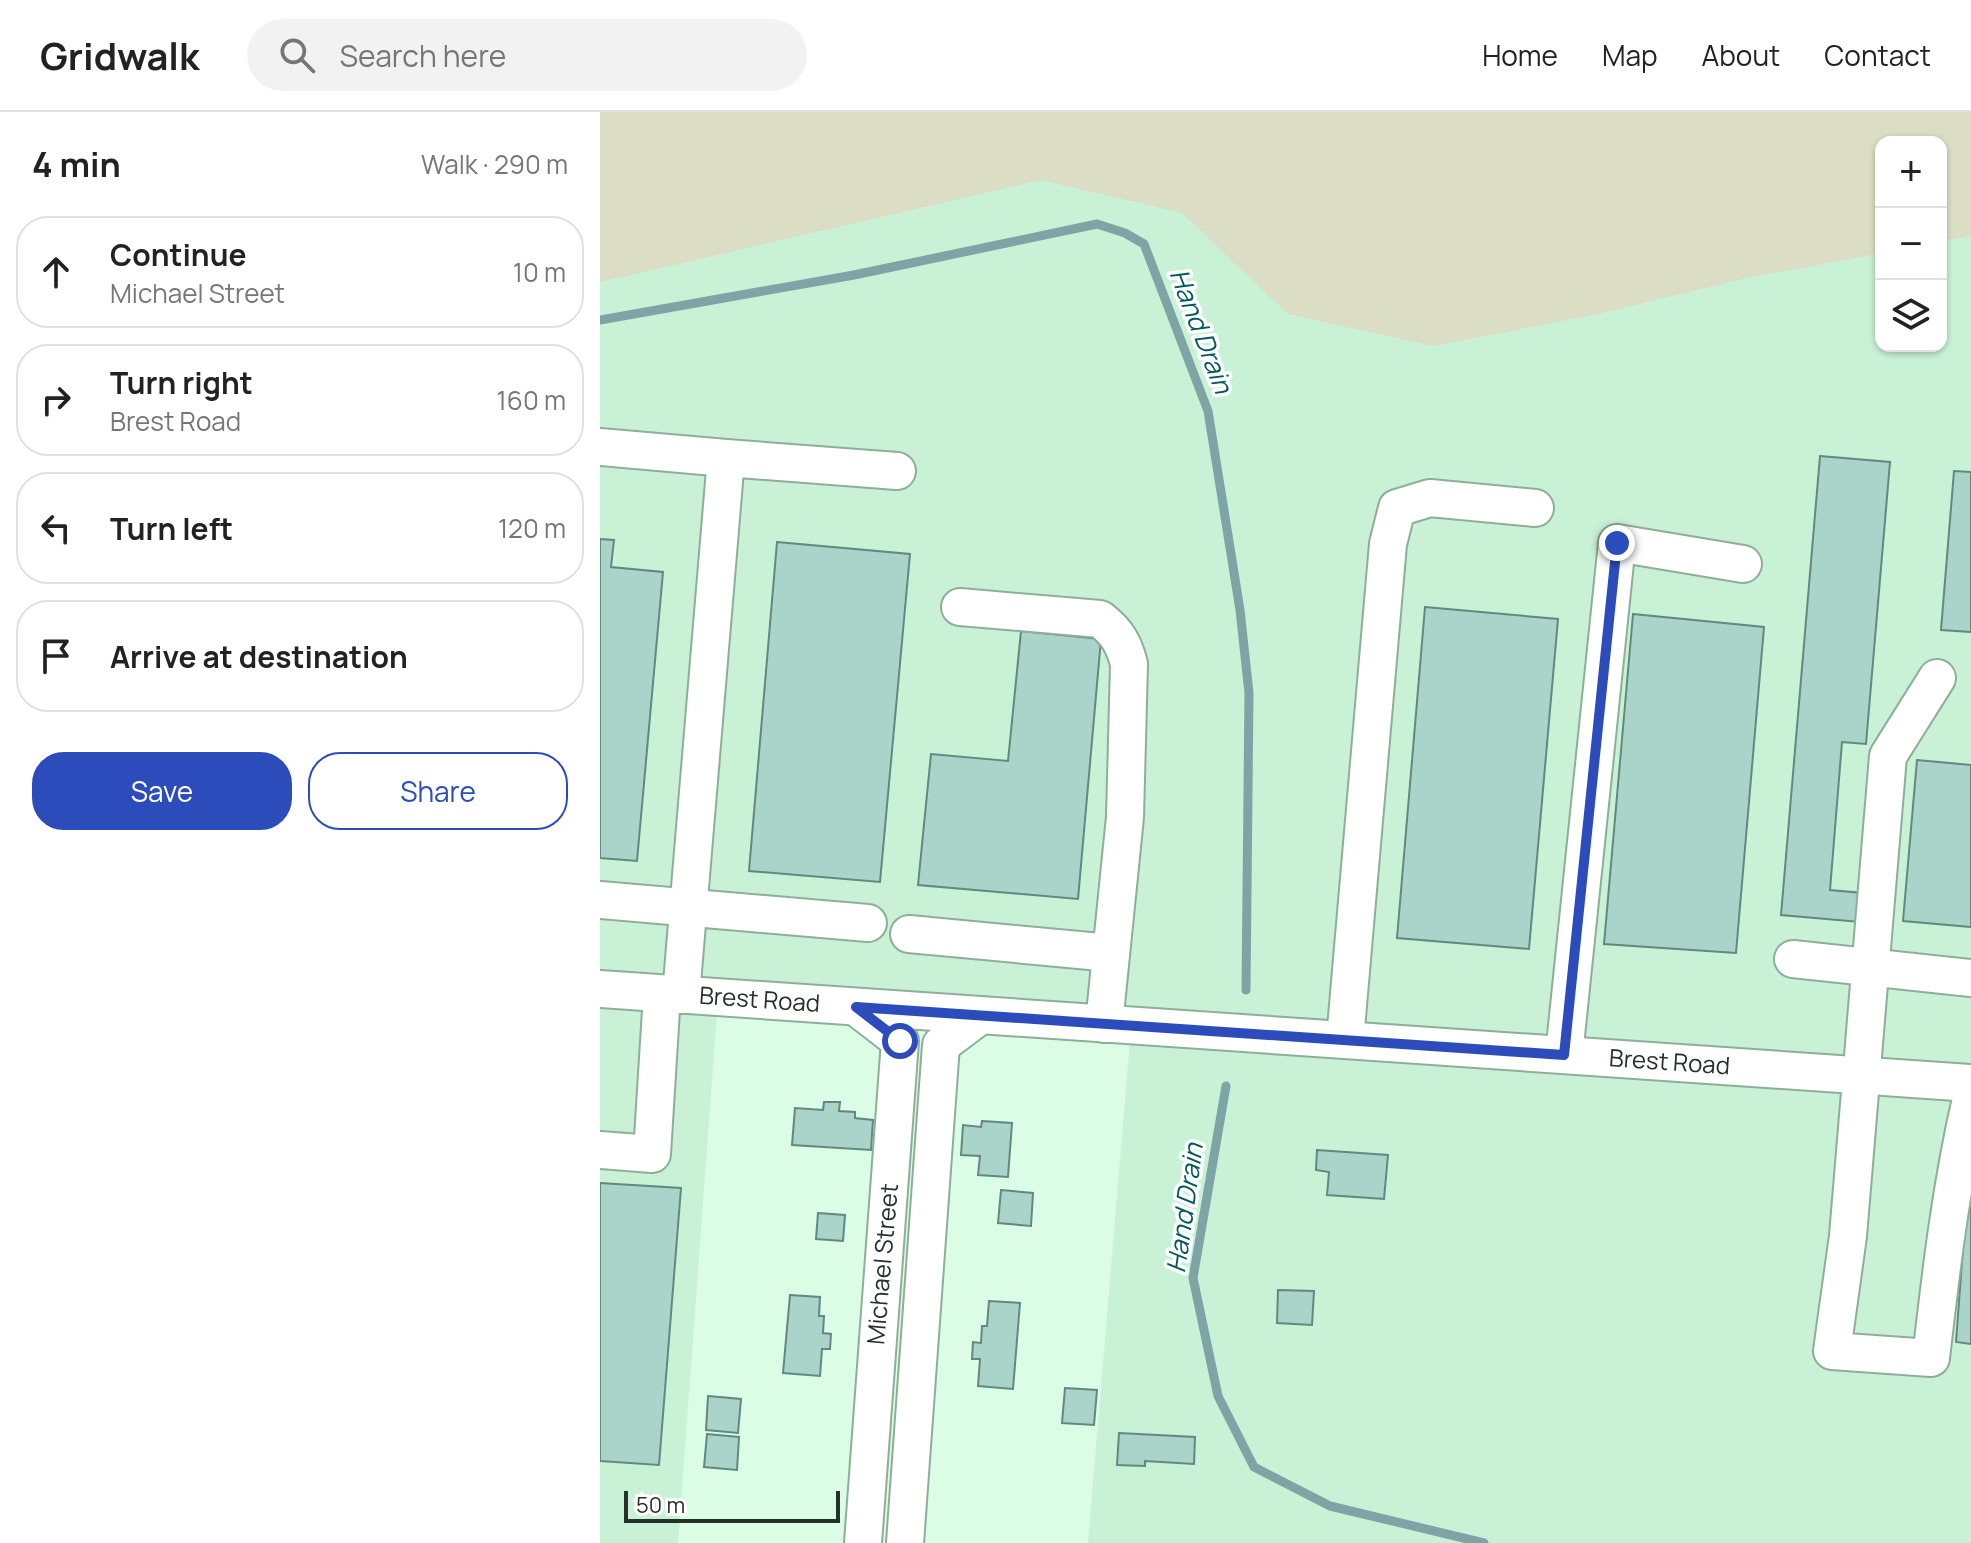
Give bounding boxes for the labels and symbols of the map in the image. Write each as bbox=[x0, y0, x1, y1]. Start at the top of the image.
water label: Hand Drain bbox=[1162, 263, 1243, 399]
route end bbox=[1599, 525, 1635, 561]
street label: Brest Road bbox=[698, 978, 821, 1019]
route start bbox=[882, 1023, 918, 1059]
street label: Brest Road bbox=[1608, 1040, 1731, 1081]
water label: Hand Drain bbox=[1157, 1139, 1211, 1275]
street label: Michael Street bbox=[858, 1182, 905, 1346]
scale bar bbox=[624, 1487, 840, 1523]

